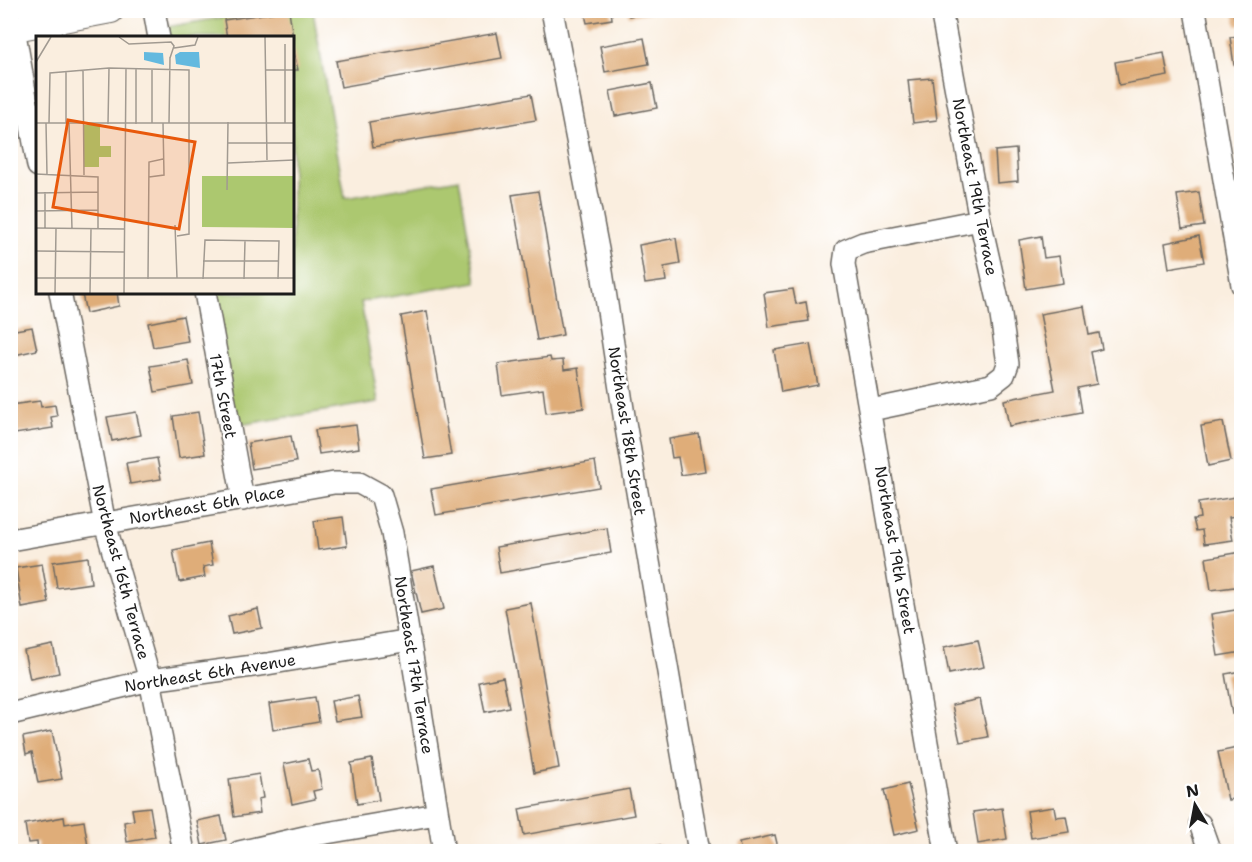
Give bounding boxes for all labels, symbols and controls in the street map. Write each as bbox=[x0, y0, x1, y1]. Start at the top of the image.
inset map bbox=[36, 36, 294, 294]
street label: Northeast 19th Terrace bbox=[947, 97, 1003, 277]
street label: Northeast 18th Street bbox=[603, 345, 651, 517]
street label: 17th Street bbox=[204, 352, 242, 440]
street label: Northeast 19th Street bbox=[870, 464, 920, 636]
street label: Northeast 6th Place bbox=[127, 481, 287, 529]
street label: Northeast 16th Terrace bbox=[88, 482, 154, 662]
street label: Northeast 17th Terrace bbox=[390, 574, 438, 756]
street label: Northeast 6th Avenue bbox=[123, 649, 297, 697]
north arrow bbox=[1165, 775, 1225, 835]
text: N bbox=[1184, 779, 1201, 802]

